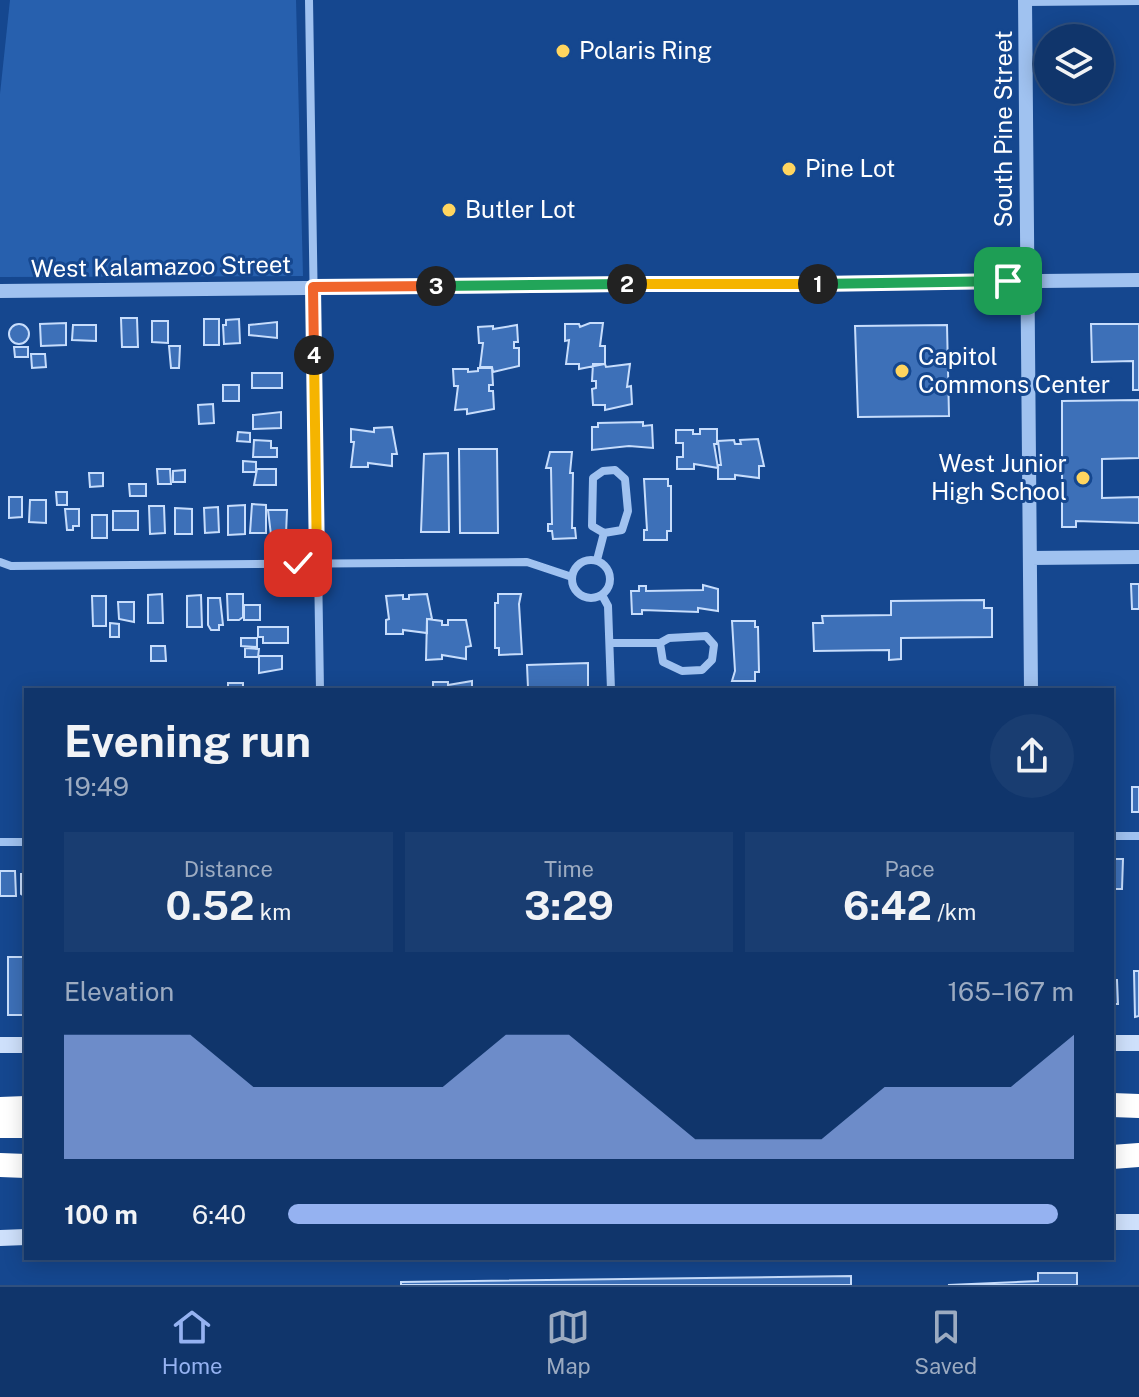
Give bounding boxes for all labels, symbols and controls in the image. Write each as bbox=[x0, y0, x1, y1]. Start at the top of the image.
map controls bbox=[1034, 24, 1114, 104]
button: layers bbox=[1034, 24, 1114, 104]
street label: South Pine Street bbox=[989, 30, 1017, 228]
place label: Polaris Ring bbox=[579, 36, 712, 64]
marker: Polaris Ring bbox=[554, 42, 572, 60]
place label: Pine Lot bbox=[805, 154, 895, 182]
marker: Pine Lot bbox=[780, 160, 798, 178]
place label: Butler Lot bbox=[465, 195, 576, 223]
marker: Butler Lot bbox=[440, 201, 458, 219]
pin bbox=[974, 247, 1042, 315]
street label: West Kalamazoo Street bbox=[30, 250, 291, 282]
icon: arrive bbox=[986, 259, 1030, 303]
pin: 2 bbox=[607, 264, 647, 304]
pin: 1 bbox=[798, 264, 838, 304]
pin: 3 bbox=[416, 266, 456, 306]
text: 2 bbox=[620, 271, 634, 297]
text: 1 bbox=[813, 271, 823, 297]
text: 3 bbox=[429, 273, 443, 299]
pin: 4 bbox=[294, 335, 334, 375]
text: 4 bbox=[307, 342, 321, 368]
place label: Capitol Commons Center bbox=[918, 342, 1110, 398]
marker: Capitol Commons Center bbox=[893, 362, 911, 380]
place label: West Junior High School bbox=[931, 449, 1067, 505]
marker: West Junior High School bbox=[1074, 469, 1092, 487]
pin bbox=[264, 529, 332, 597]
icon: check bbox=[276, 541, 320, 585]
button: share bbox=[990, 714, 1074, 798]
text: Evening run bbox=[64, 715, 311, 767]
text: 19:49 bbox=[64, 771, 129, 802]
text: Distance bbox=[184, 856, 273, 882]
text: Time bbox=[544, 856, 594, 882]
text: Pace bbox=[885, 856, 935, 882]
text: 0.52 bbox=[165, 882, 254, 929]
text: 3:29 bbox=[524, 882, 614, 929]
text: 6:42 bbox=[843, 882, 932, 929]
text: km bbox=[254, 899, 291, 925]
text: /km bbox=[932, 899, 976, 925]
text: Elevation bbox=[64, 976, 174, 1007]
text: 165–167 m bbox=[947, 976, 1074, 1007]
text: 100 m bbox=[64, 1199, 138, 1230]
text: 6:40 bbox=[192, 1199, 246, 1230]
tab: Home bbox=[162, 1305, 222, 1379]
tab: Map bbox=[546, 1305, 591, 1379]
tab: Saved bbox=[914, 1305, 977, 1379]

